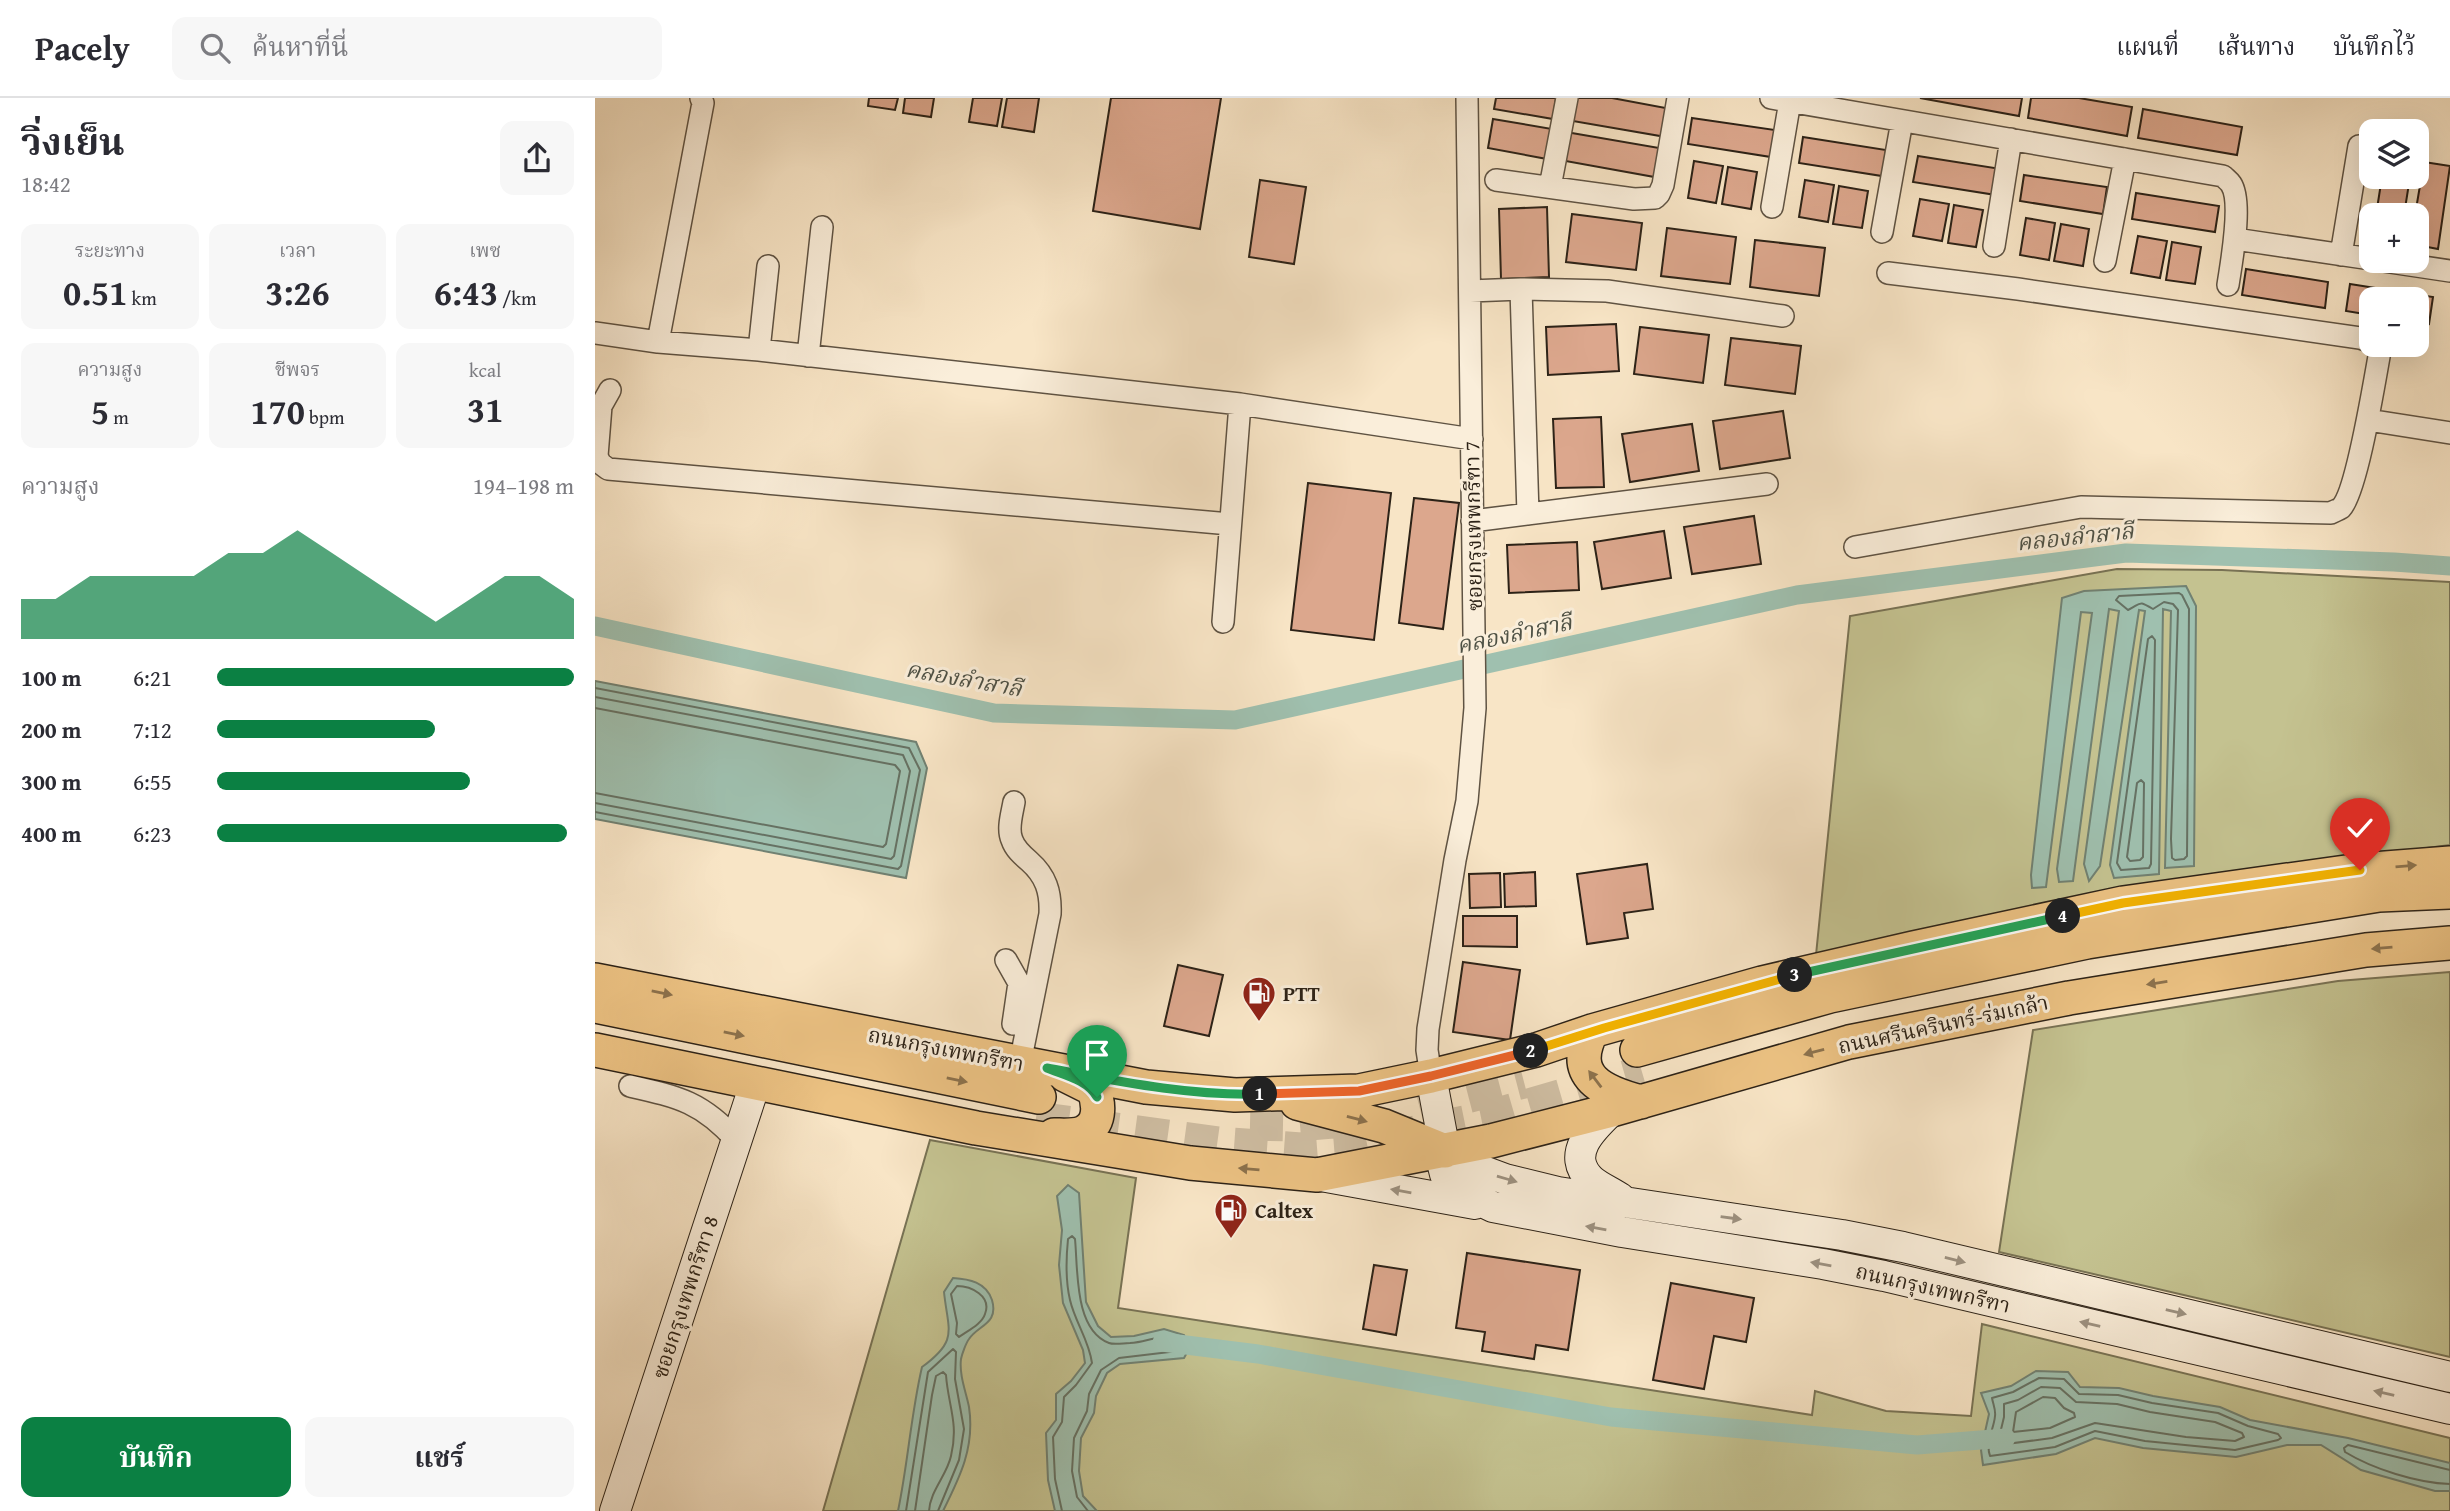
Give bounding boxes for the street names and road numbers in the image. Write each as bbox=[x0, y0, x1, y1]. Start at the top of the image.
street label: ซอยกรุงเทพกรีฑา 7 bbox=[1456, 441, 1490, 611]
street label: ถนนศรีนครินทร์-ร่มเกล้า bbox=[1835, 987, 2051, 1061]
street label: ถนนกรุงเทพกรีฑา bbox=[865, 1019, 1027, 1079]
street label: ซอยกรุงเทพกรีฑา 8 bbox=[644, 1211, 726, 1383]
street label: ถนนกรุงเทพกรีฑา bbox=[1852, 1255, 2014, 1321]

